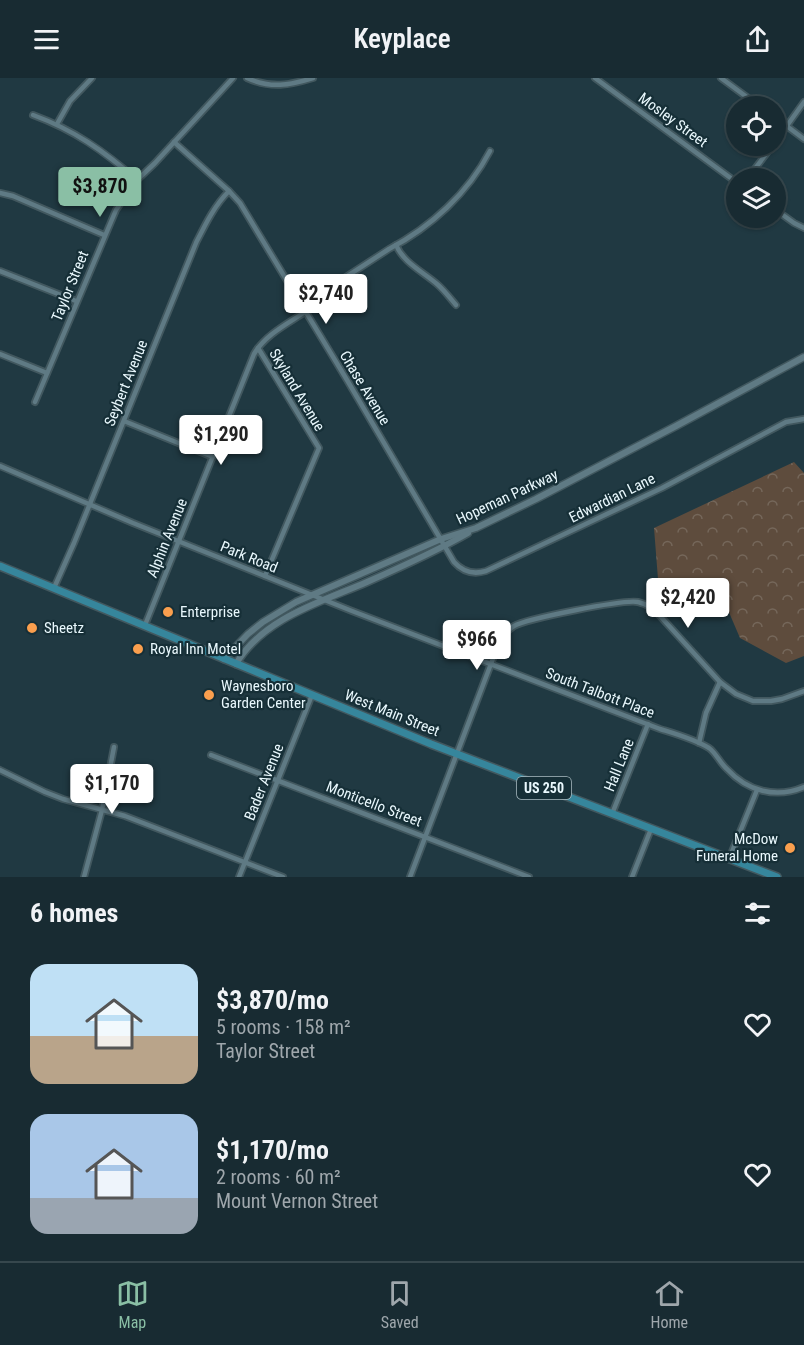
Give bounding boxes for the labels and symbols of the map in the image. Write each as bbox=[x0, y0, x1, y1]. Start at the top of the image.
street label: Mosley Street bbox=[635, 89, 711, 151]
pin: $3,870 bbox=[51, 167, 149, 218]
street label: Taylor Street bbox=[48, 248, 92, 324]
pin: $2,740 bbox=[277, 274, 375, 325]
street label: Seybert Avenue bbox=[101, 337, 151, 429]
street label: Skyland Avenue bbox=[265, 346, 329, 434]
street label: Chase Avenue bbox=[336, 348, 394, 428]
pin: $1,290 bbox=[172, 415, 270, 466]
street label: Hopeman Parkway bbox=[453, 466, 561, 528]
street label: Edwardian Lane bbox=[566, 469, 658, 527]
street label: Alphin Avenue bbox=[143, 496, 191, 580]
street label: Park Road bbox=[218, 537, 280, 577]
pin: $2,420 bbox=[639, 578, 737, 629]
place label: Enterprise bbox=[180, 603, 240, 621]
marker: Enterprise bbox=[161, 605, 175, 619]
place label: Sheetz bbox=[44, 619, 84, 637]
pin: $966 bbox=[441, 620, 513, 671]
marker: Sheetz bbox=[25, 621, 39, 635]
place label: Royal Inn Motel bbox=[150, 640, 241, 658]
marker: Royal Inn Motel bbox=[131, 642, 145, 656]
street label: South Talbott Place bbox=[543, 664, 657, 722]
place label: Waynesboro Garden Center bbox=[221, 677, 306, 712]
street label: West Main Street bbox=[342, 686, 442, 740]
marker: Waynesboro Garden Center bbox=[202, 688, 216, 702]
street label: Hall Lane bbox=[600, 736, 638, 794]
street label: Bader Avenue bbox=[240, 741, 288, 823]
pin: $1,170 bbox=[63, 764, 161, 815]
road number: US 250 bbox=[517, 777, 571, 799]
street label: Monticello Street bbox=[324, 778, 424, 830]
place label: McDow Funeral Home bbox=[696, 830, 778, 865]
marker: McDow Funeral Home bbox=[783, 841, 797, 855]

